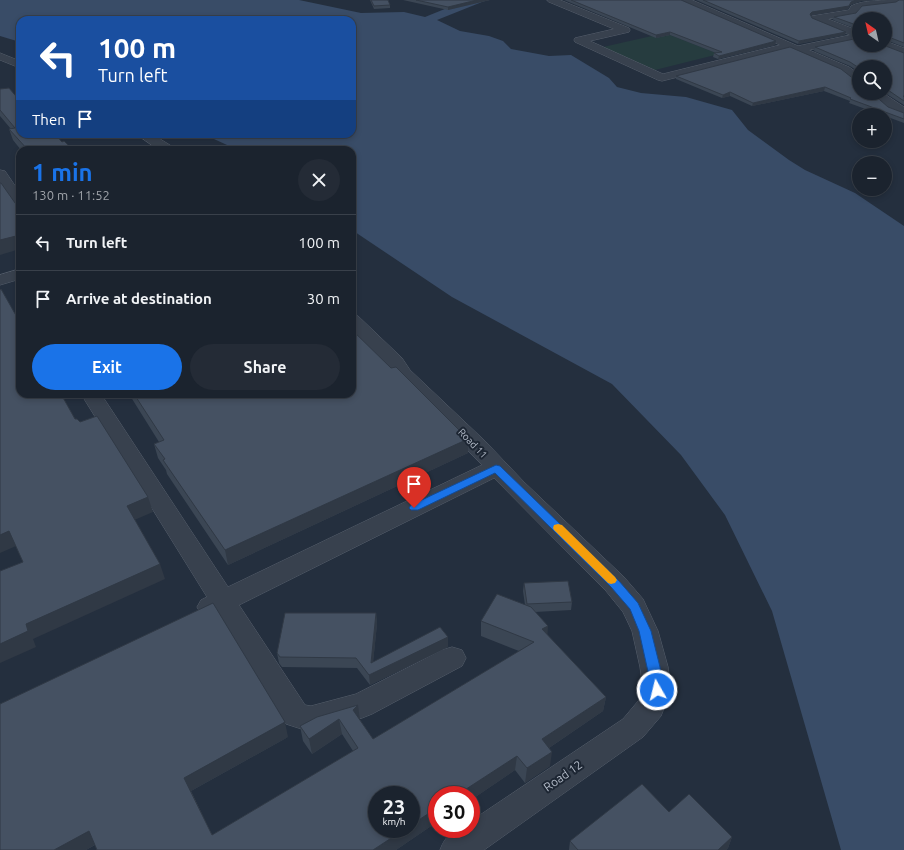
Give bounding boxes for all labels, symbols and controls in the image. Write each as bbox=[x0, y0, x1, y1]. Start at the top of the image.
north arrow bbox=[852, 12, 892, 52]
map controls bbox=[852, 12, 892, 196]
icon: left bbox=[32, 32, 84, 84]
text: 100 m bbox=[98, 32, 176, 63]
button: search bbox=[852, 60, 892, 100]
text: Turn left bbox=[98, 65, 168, 85]
icon: arrive bbox=[74, 108, 96, 130]
button: + bbox=[852, 108, 892, 148]
text: Then bbox=[32, 111, 66, 128]
button: − bbox=[852, 156, 892, 196]
text: 1 min bbox=[32, 159, 93, 186]
button: close bbox=[298, 159, 340, 201]
text: 130 m · 11:52 bbox=[32, 188, 110, 202]
icon: left bbox=[32, 232, 54, 254]
text: Turn left bbox=[66, 234, 127, 251]
text: 100 m bbox=[298, 234, 340, 251]
icon: arrive bbox=[32, 288, 54, 310]
text: Arrive at destination bbox=[66, 290, 212, 307]
text: 30 m bbox=[307, 290, 340, 307]
button: Exit bbox=[32, 344, 182, 390]
button: Share bbox=[190, 344, 340, 390]
street label: Road 11 bbox=[456, 426, 489, 460]
pin bbox=[397, 467, 431, 508]
icon: arrive bbox=[403, 473, 425, 495]
position arrow bbox=[636, 669, 678, 711]
street label: Road 12 bbox=[541, 758, 584, 794]
speed limit sign: 30 bbox=[428, 786, 480, 838]
text: 23 bbox=[383, 795, 405, 818]
text: km/h bbox=[382, 816, 406, 827]

